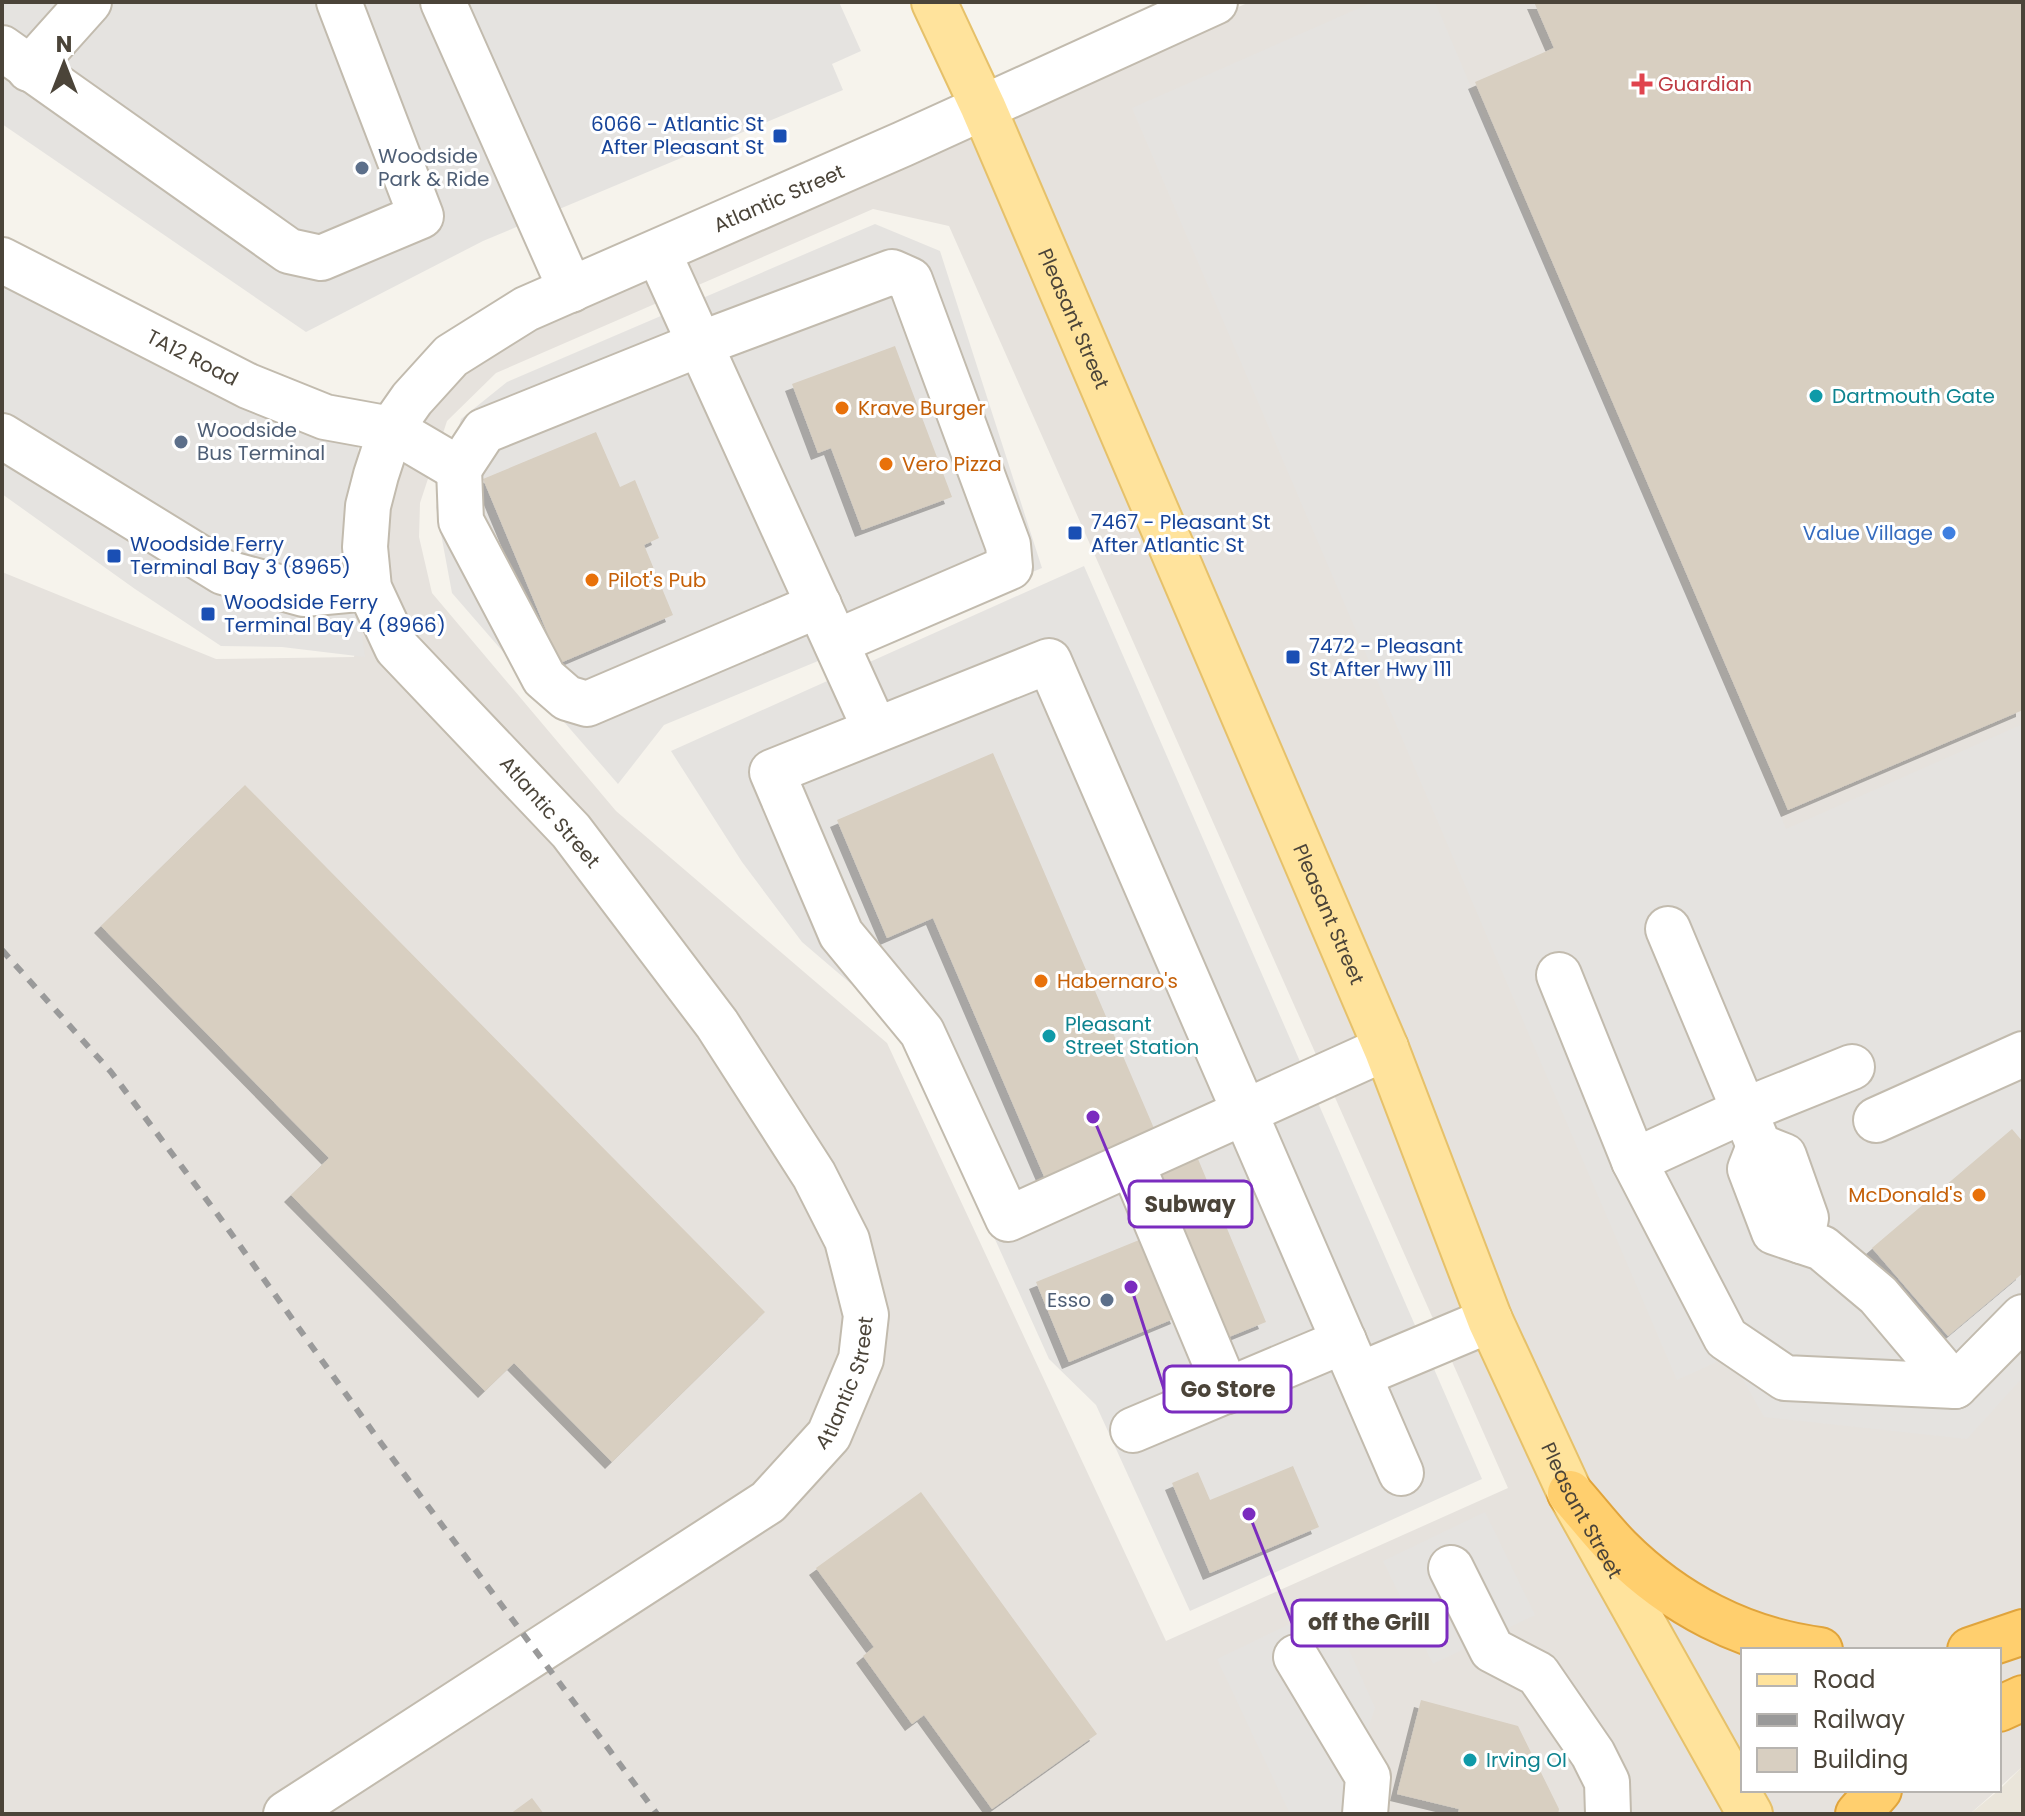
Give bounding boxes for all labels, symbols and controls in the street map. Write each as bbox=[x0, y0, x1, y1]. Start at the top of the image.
north arrow bbox=[24, 24, 104, 104]
text: N bbox=[56, 29, 72, 60]
place label: Guardian bbox=[1658, 70, 1752, 98]
marker: Guardian bbox=[1633, 75, 1651, 93]
place label: 6066 - Atlantic St After Pleasant St bbox=[591, 110, 764, 161]
marker: 6066 - Atlantic St After Pleasant St bbox=[771, 127, 789, 145]
place label: Woodside Park & Ride bbox=[378, 142, 489, 193]
street label: Atlantic Street bbox=[709, 157, 849, 239]
marker: Woodside Park & Ride bbox=[353, 159, 371, 177]
street label: Pleasant Street bbox=[1031, 244, 1116, 393]
street label: TA12 Road bbox=[142, 322, 243, 393]
place label: Dartmouth Gate bbox=[1832, 382, 1995, 410]
marker: Dartmouth Gate bbox=[1807, 387, 1825, 405]
place label: Krave Burger bbox=[858, 394, 986, 422]
marker: Krave Burger bbox=[833, 399, 851, 417]
place label: Woodside Bus Terminal bbox=[197, 416, 325, 467]
marker: Woodside Bus Terminal bbox=[172, 433, 190, 451]
place label: Vero Pizza bbox=[902, 450, 1002, 478]
marker: Vero Pizza bbox=[877, 455, 895, 473]
place label: 7467 - Pleasant St After Atlantic St bbox=[1091, 508, 1271, 559]
place label: Value Village bbox=[1803, 519, 1933, 547]
marker: 7467 - Pleasant St After Atlantic St bbox=[1066, 524, 1084, 542]
marker: Value Village bbox=[1940, 524, 1958, 542]
place label: Woodside Ferry Terminal Bay 3 (8965) bbox=[130, 530, 351, 581]
marker: Woodside Ferry Terminal Bay 3 (8965) bbox=[105, 547, 123, 565]
place label: Pilot's Pub bbox=[608, 566, 706, 594]
marker: Pilot's Pub bbox=[583, 571, 601, 589]
place label: Woodside Ferry Terminal Bay 4 (8966) bbox=[224, 588, 446, 639]
marker: Woodside Ferry Terminal Bay 4 (8966) bbox=[199, 605, 217, 623]
place label: 7472 - Pleasant St After Hwy 111 bbox=[1309, 632, 1463, 683]
marker: 7472 - Pleasant St After Hwy 111 bbox=[1284, 648, 1302, 666]
street label: Atlantic Street bbox=[493, 750, 607, 874]
street label: Pleasant Street bbox=[1286, 840, 1371, 989]
place label: Habernaro's bbox=[1057, 967, 1178, 995]
marker: Habernaro's bbox=[1032, 972, 1050, 990]
place label: Pleasant Street Station bbox=[1065, 1010, 1199, 1061]
marker: Pleasant Street Station bbox=[1040, 1027, 1058, 1045]
callout: Subway bbox=[1129, 1181, 1252, 1227]
place label: McDonald's bbox=[1848, 1181, 1963, 1209]
marker: McDonald's bbox=[1970, 1186, 1988, 1204]
text: Subway bbox=[1144, 1189, 1236, 1220]
place label: Esso bbox=[1047, 1286, 1091, 1314]
marker: Esso bbox=[1098, 1291, 1116, 1309]
street label: Atlantic Street bbox=[809, 1315, 880, 1455]
callout: Go Store bbox=[1164, 1366, 1291, 1412]
text: Go Store bbox=[1181, 1374, 1275, 1405]
street label: Pleasant Street bbox=[1534, 1438, 1629, 1583]
callout: off the Grill bbox=[1292, 1600, 1447, 1646]
text: off the Grill bbox=[1308, 1607, 1430, 1638]
legend bbox=[1741, 1648, 2001, 1792]
text: Road bbox=[1813, 1663, 1875, 1696]
text: Railway bbox=[1813, 1703, 1906, 1736]
text: Building bbox=[1813, 1743, 1909, 1776]
place label: Irving OI bbox=[1486, 1746, 1567, 1774]
marker: Irving OI bbox=[1461, 1751, 1479, 1769]

